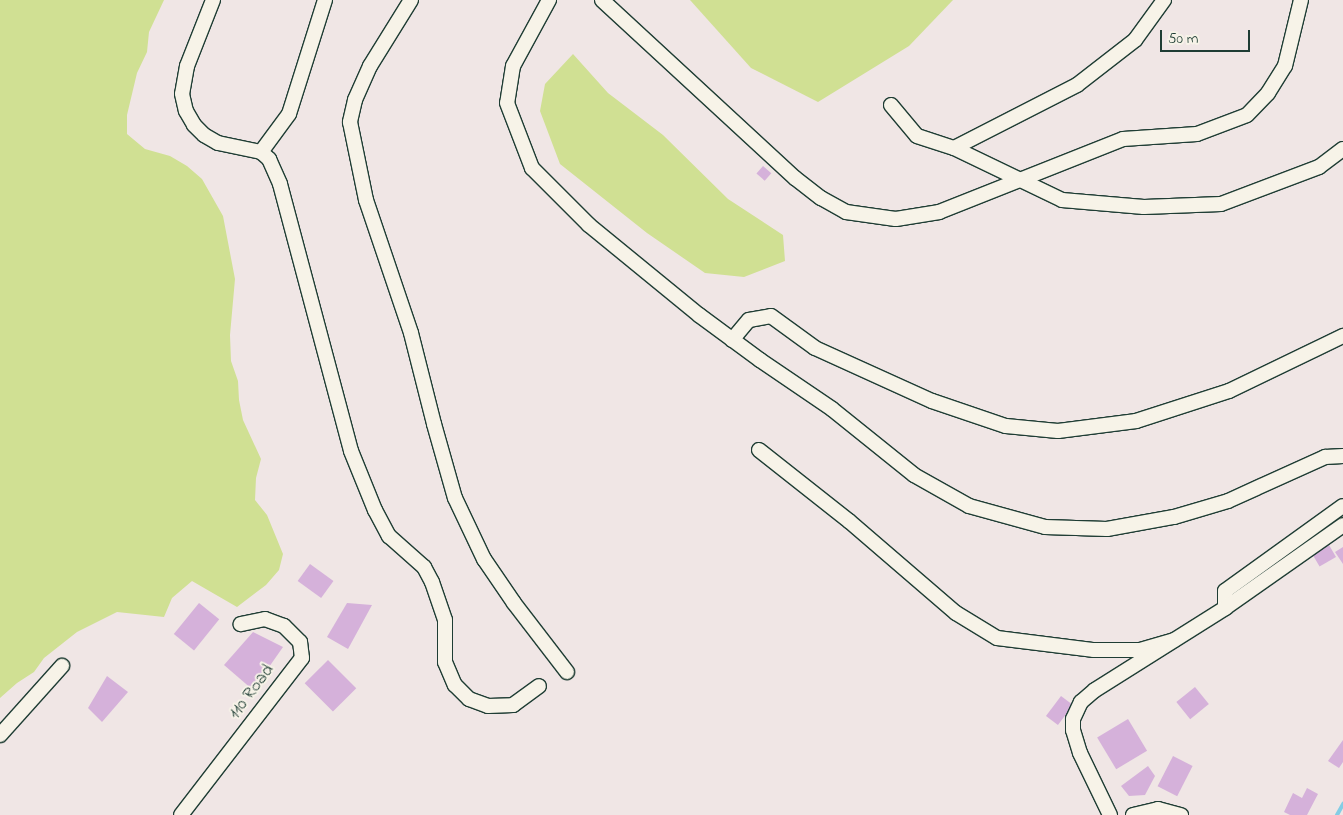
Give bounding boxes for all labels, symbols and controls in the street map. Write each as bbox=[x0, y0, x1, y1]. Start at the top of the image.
scale bar bbox=[1163, 20, 1253, 52]
text: 50 m bbox=[1168, 28, 1198, 50]
street label: 110 Road bbox=[224, 660, 280, 724]

